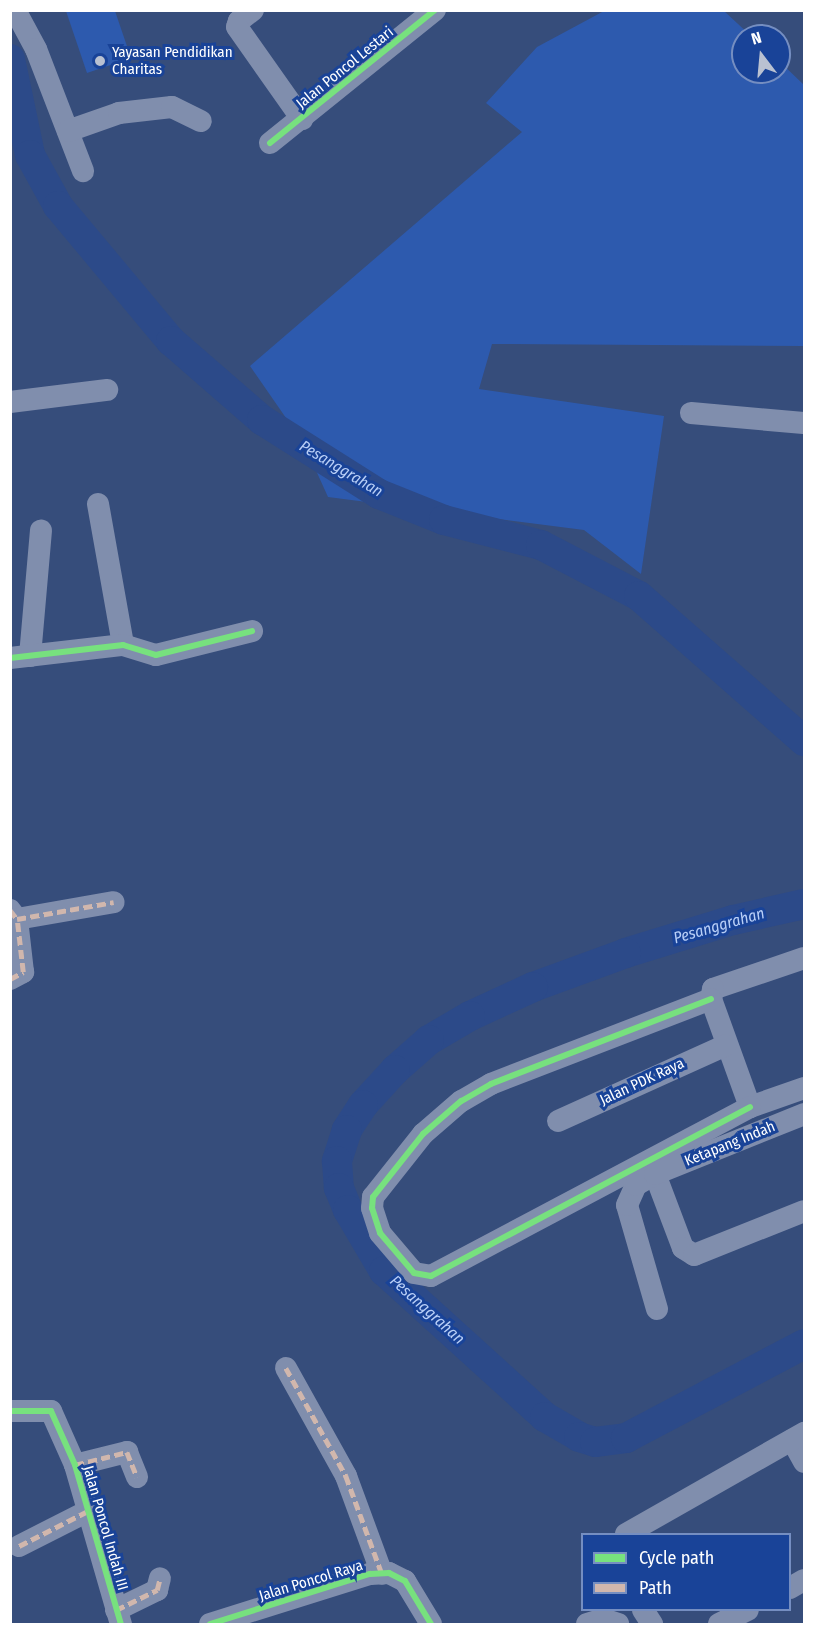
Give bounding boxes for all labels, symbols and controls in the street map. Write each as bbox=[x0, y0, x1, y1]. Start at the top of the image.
street label: Jalan Poncol Lestari bbox=[293, 23, 397, 113]
north arrow bbox=[731, 24, 791, 84]
text: N bbox=[749, 28, 764, 49]
place label: Yayasan Pendidikan Charitas bbox=[112, 43, 233, 78]
marker: Yayasan Pendidikan Charitas bbox=[93, 54, 107, 68]
water label: Pesanggrahan bbox=[296, 437, 386, 501]
water label: Pesanggrahan bbox=[671, 904, 767, 948]
street label: Jalan PDK Raya bbox=[597, 1055, 687, 1109]
street label: Ketapang Indah bbox=[682, 1118, 778, 1170]
water label: Pesanggrahan bbox=[386, 1271, 468, 1349]
street label: Jalan Poncol Indah III bbox=[79, 1463, 131, 1593]
legend bbox=[581, 1533, 791, 1611]
text: Cycle path bbox=[639, 1547, 714, 1569]
street label: Jalan Poncol Raya bbox=[257, 1557, 365, 1605]
text: Path bbox=[639, 1577, 672, 1599]

